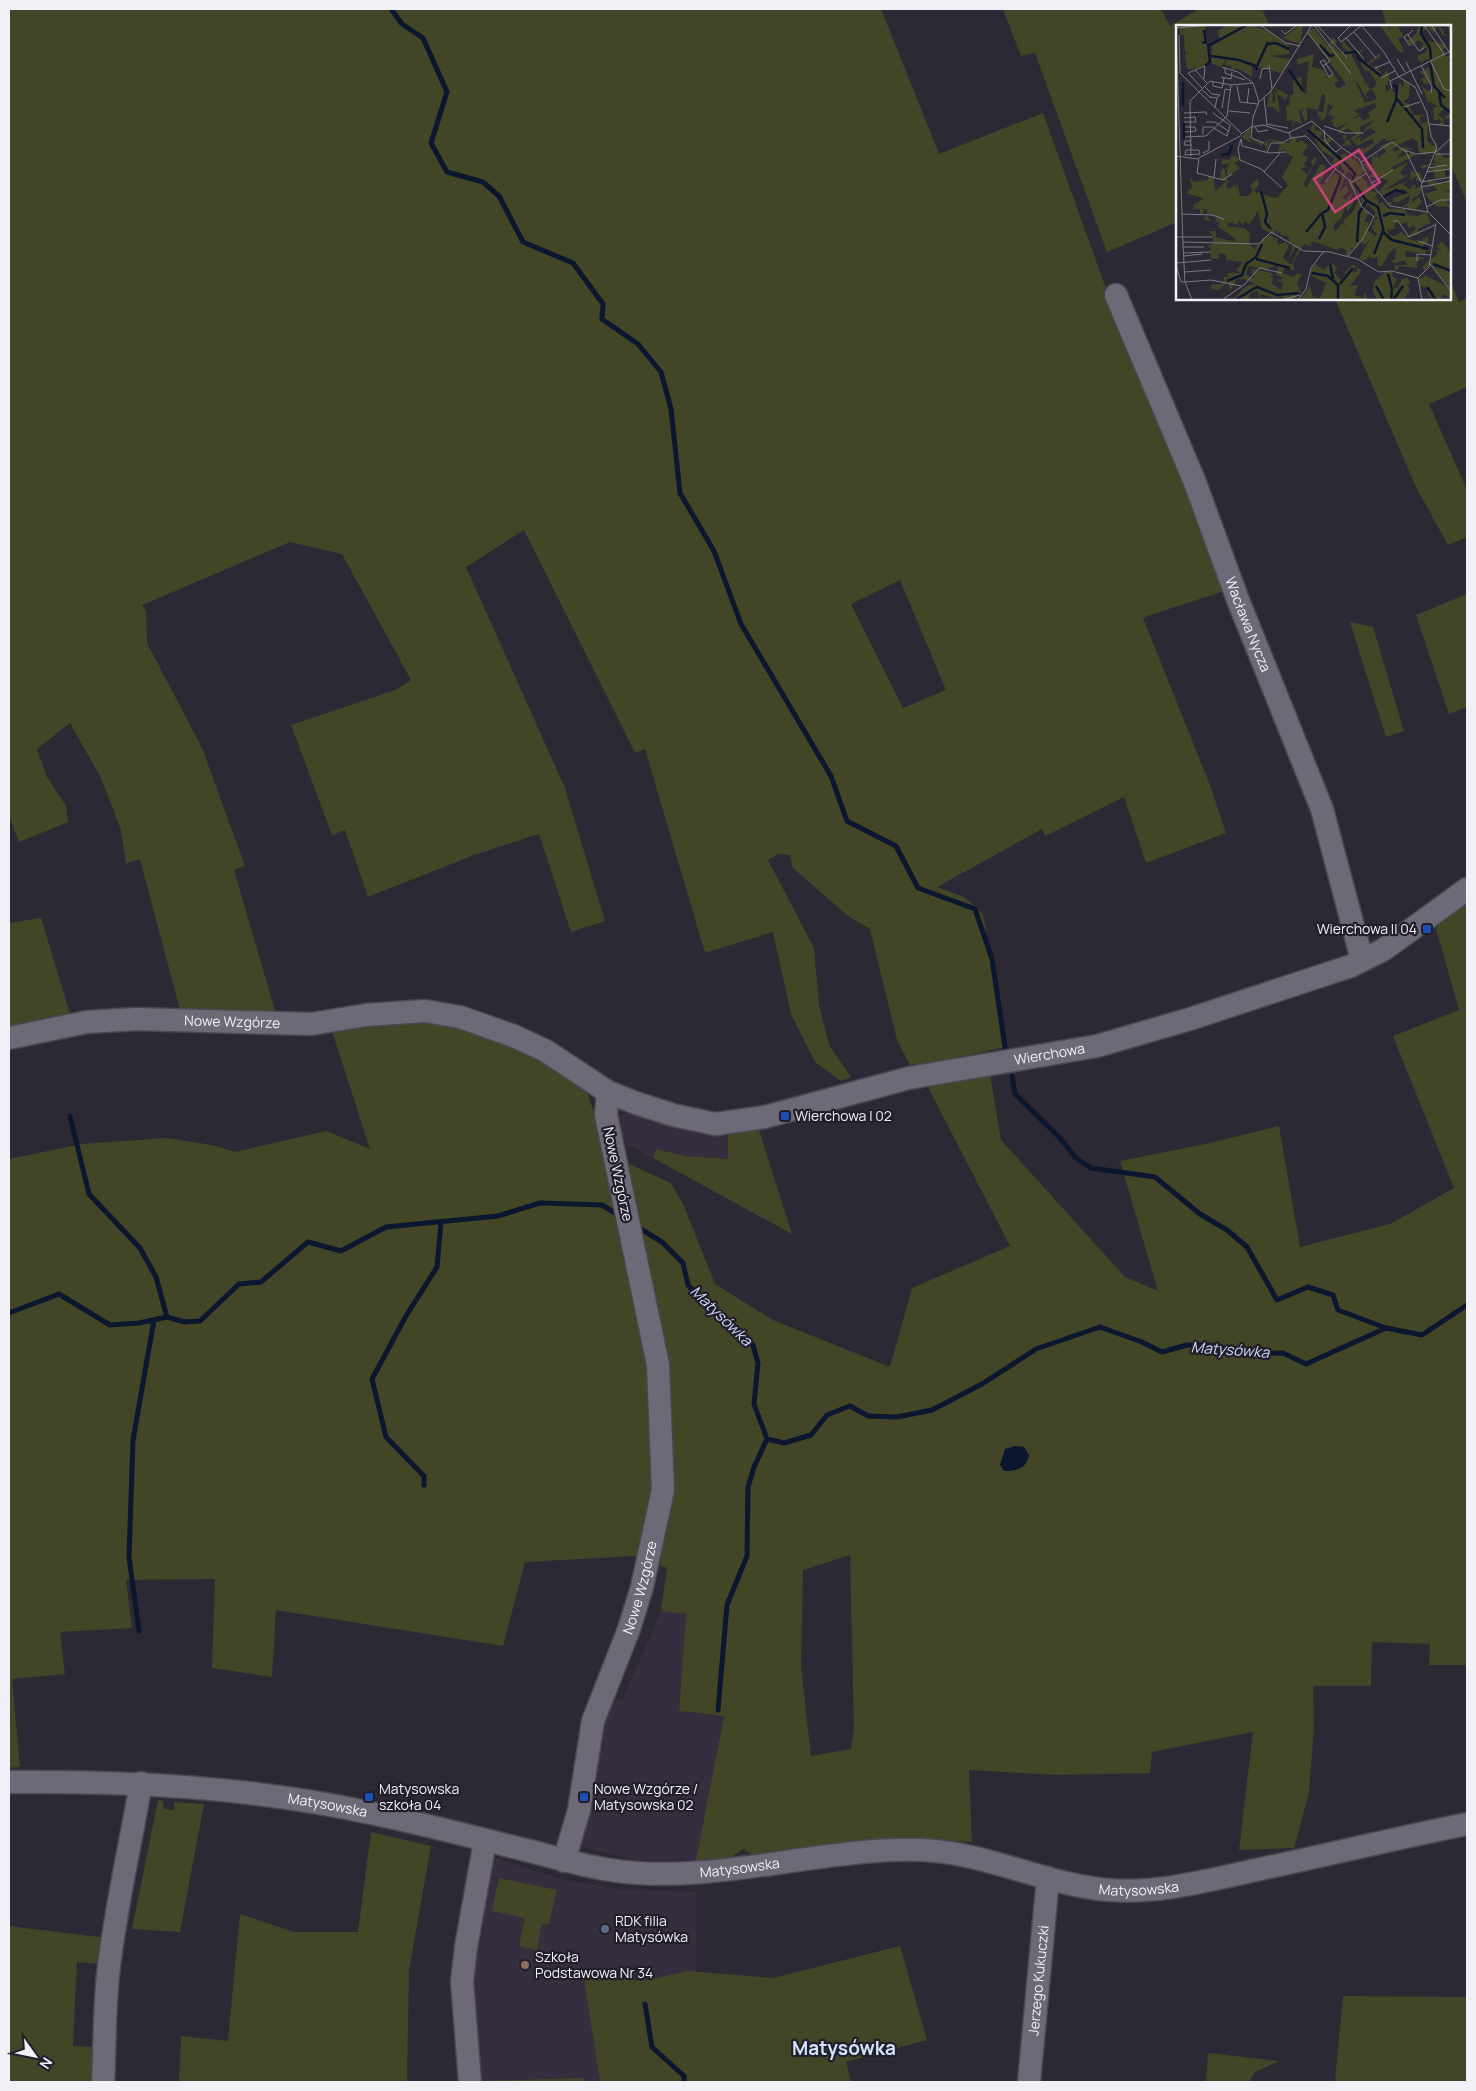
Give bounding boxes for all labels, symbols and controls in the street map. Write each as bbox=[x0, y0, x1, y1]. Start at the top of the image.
inset map bbox=[1176, 25, 1451, 300]
street label: Wacława Nycza bbox=[1221, 574, 1276, 674]
place label: Wierchowa II 04 bbox=[1317, 919, 1417, 938]
marker: Wierchowa II 04 bbox=[1421, 923, 1433, 935]
street label: Nowe Wzgórze bbox=[184, 1010, 281, 1032]
street label: Wierchowa bbox=[1012, 1038, 1086, 1069]
place label: Wierchowa I 02 bbox=[795, 1106, 892, 1125]
marker: Wierchowa I 02 bbox=[779, 1110, 791, 1122]
street label: Nowe Wzgórze bbox=[599, 1125, 638, 1223]
water label: Matysówka bbox=[686, 1281, 757, 1351]
water label: Matysówka bbox=[1190, 1336, 1271, 1363]
street label: Nowe Wzgórze bbox=[618, 1539, 661, 1637]
place label: Matysowska szkoła 04 bbox=[379, 1779, 459, 1814]
place label: Nowe Wzgórze / Matysowska 02 bbox=[594, 1779, 698, 1814]
street label: Matysowska bbox=[287, 1788, 369, 1821]
marker: Matysowska szkoła 04 bbox=[363, 1791, 375, 1803]
marker: Nowe Wzgórze / Matysowska 02 bbox=[578, 1791, 590, 1803]
street label: Matysowska bbox=[699, 1853, 781, 1881]
street label: Matysowska bbox=[1098, 1876, 1180, 1900]
place label: RDK filia Matysówka bbox=[615, 1911, 688, 1946]
marker: RDK filia Matysówka bbox=[599, 1923, 611, 1935]
street label: Jerzego Kukuczki bbox=[1023, 1924, 1053, 2037]
place label: Szkoła Podstawowa Nr 34 bbox=[535, 1947, 653, 1982]
marker: Szkoła Podstawowa Nr 34 bbox=[519, 1959, 531, 1971]
north arrow bbox=[10, 2031, 60, 2081]
district label: Matysówka bbox=[792, 2035, 896, 2061]
text: N bbox=[36, 2054, 57, 2073]

